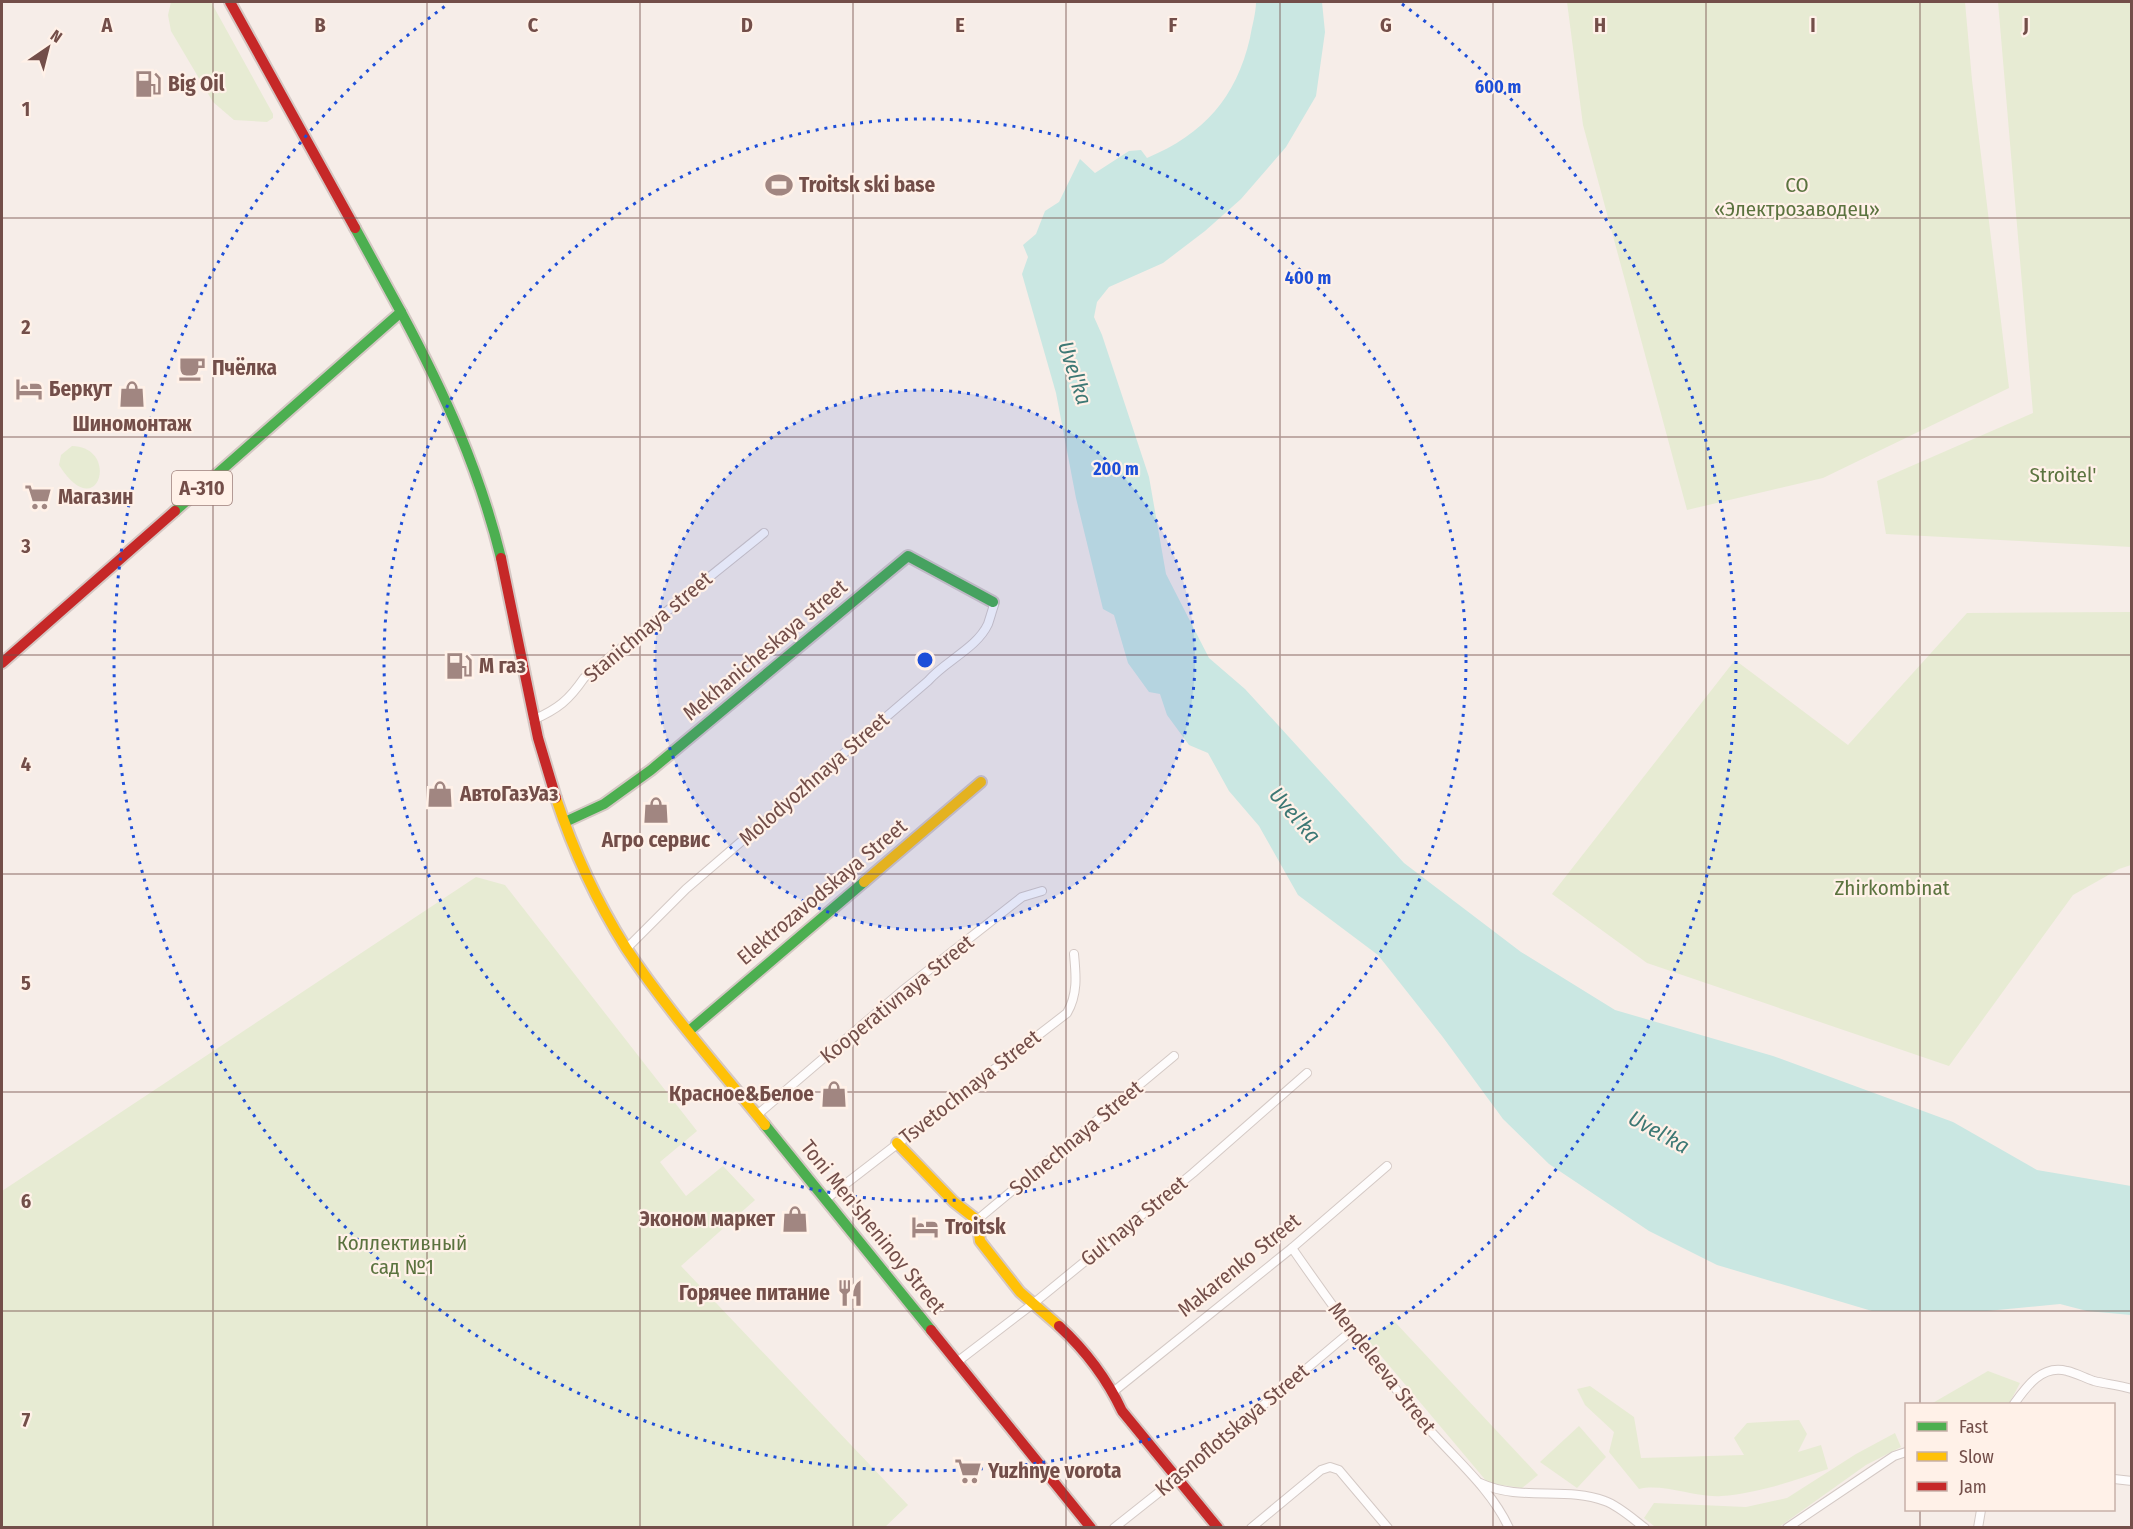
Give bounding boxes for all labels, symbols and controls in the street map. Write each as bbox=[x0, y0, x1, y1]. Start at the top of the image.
text: A bbox=[101, 13, 114, 37]
text: B bbox=[314, 13, 326, 37]
text: C bbox=[528, 13, 539, 37]
text: D bbox=[741, 13, 753, 37]
text: E bbox=[955, 13, 965, 37]
text: F bbox=[1169, 13, 1178, 37]
text: G bbox=[1380, 13, 1392, 37]
text: H bbox=[1594, 13, 1606, 37]
text: I bbox=[1810, 13, 1816, 37]
text: J bbox=[2022, 13, 2029, 37]
north arrow bbox=[18, 18, 78, 78]
text: N bbox=[47, 26, 66, 47]
fuel station icon: Big Oil bbox=[133, 69, 163, 99]
place label: Big Oil bbox=[168, 71, 225, 97]
text: 600 m bbox=[1475, 76, 1521, 98]
text: 1 bbox=[22, 97, 30, 121]
sports icon: Troitsk ski base bbox=[764, 170, 794, 200]
place label: Troitsk ski base bbox=[799, 172, 936, 198]
park label: СО «Электрозаводец» bbox=[1714, 172, 1880, 222]
text: 400 m bbox=[1285, 267, 1331, 289]
text: 2 bbox=[20, 315, 31, 339]
water label: Uvel'ka bbox=[1052, 338, 1098, 408]
cafe icon: Пчёлка bbox=[177, 353, 207, 383]
place label: Пчёлка bbox=[212, 355, 277, 381]
hotel icon: Беркут bbox=[14, 374, 44, 404]
place label: Беркут bbox=[49, 376, 113, 402]
shop icon: Шиномонтаж bbox=[117, 379, 147, 409]
place label: Шиномонтаж bbox=[72, 411, 192, 437]
text: 200 m bbox=[1092, 458, 1139, 480]
park label: Stroitel' bbox=[2030, 462, 2096, 488]
road number: А-310 bbox=[172, 471, 232, 505]
supermarket icon: Магазин bbox=[23, 482, 53, 512]
place label: Магазин bbox=[58, 484, 133, 510]
text: 3 bbox=[20, 534, 31, 558]
street label: Stanichnaya street bbox=[579, 566, 717, 688]
street label: Mekhanicheskaya street bbox=[678, 574, 852, 726]
centre of rings bbox=[915, 650, 935, 670]
fuel station icon: М газ bbox=[444, 651, 474, 681]
place label: М газ bbox=[479, 653, 526, 679]
street label: Molodyozhnaya Street bbox=[734, 707, 894, 851]
text: 4 bbox=[21, 752, 31, 776]
shop icon: АвтоГазУаз bbox=[425, 779, 455, 809]
place label: АвтоГазУаз bbox=[459, 781, 559, 807]
water label: Uvel'ka bbox=[1263, 782, 1327, 848]
shop icon: Агро сервис bbox=[641, 795, 671, 825]
street label: Elektrozavodskaya Street bbox=[732, 813, 912, 971]
place label: Агро сервис bbox=[601, 827, 711, 853]
park label: Zhirkombinat bbox=[1834, 875, 1950, 901]
street label: Kooperativnaya Street bbox=[815, 929, 979, 1069]
text: 5 bbox=[21, 971, 31, 995]
street label: Tsvetochnaya Street bbox=[894, 1024, 1046, 1150]
street label: Solnechnaya Street bbox=[1004, 1075, 1148, 1201]
shop icon: Красное&Белое bbox=[819, 1079, 849, 1109]
place label: Красное&Белое bbox=[669, 1081, 814, 1107]
water label: Uvel'ka bbox=[1624, 1104, 1694, 1160]
street label: Toni Men'sheninoy Street bbox=[795, 1135, 951, 1319]
street label: Gul'naya Street bbox=[1076, 1170, 1193, 1272]
text: 6 bbox=[21, 1189, 31, 1213]
shop icon: Эконом маркет bbox=[780, 1204, 810, 1234]
place label: Эконом маркет bbox=[639, 1206, 776, 1232]
street label: Makarenko Street bbox=[1172, 1207, 1306, 1322]
hotel icon: Troitsk bbox=[910, 1212, 940, 1242]
place label: Troitsk bbox=[945, 1214, 1006, 1240]
park label: Коллективный сад №1 bbox=[337, 1230, 467, 1280]
restaurant icon: Горячее питание bbox=[835, 1278, 865, 1308]
place label: Горячее питание bbox=[679, 1280, 830, 1306]
street label: Mendeleeva Street bbox=[1322, 1297, 1442, 1439]
street label: Krasnoflotskaya Street bbox=[1150, 1358, 1314, 1502]
legend bbox=[1905, 1403, 2115, 1511]
text: 7 bbox=[22, 1408, 31, 1432]
text: Fast bbox=[1959, 1416, 1988, 1438]
text: Slow bbox=[1959, 1446, 1994, 1468]
supermarket icon: Yuzhnye vorota bbox=[953, 1456, 983, 1486]
place label: Yuzhnye vorota bbox=[987, 1458, 1121, 1484]
text: Jam bbox=[1959, 1476, 1987, 1498]

